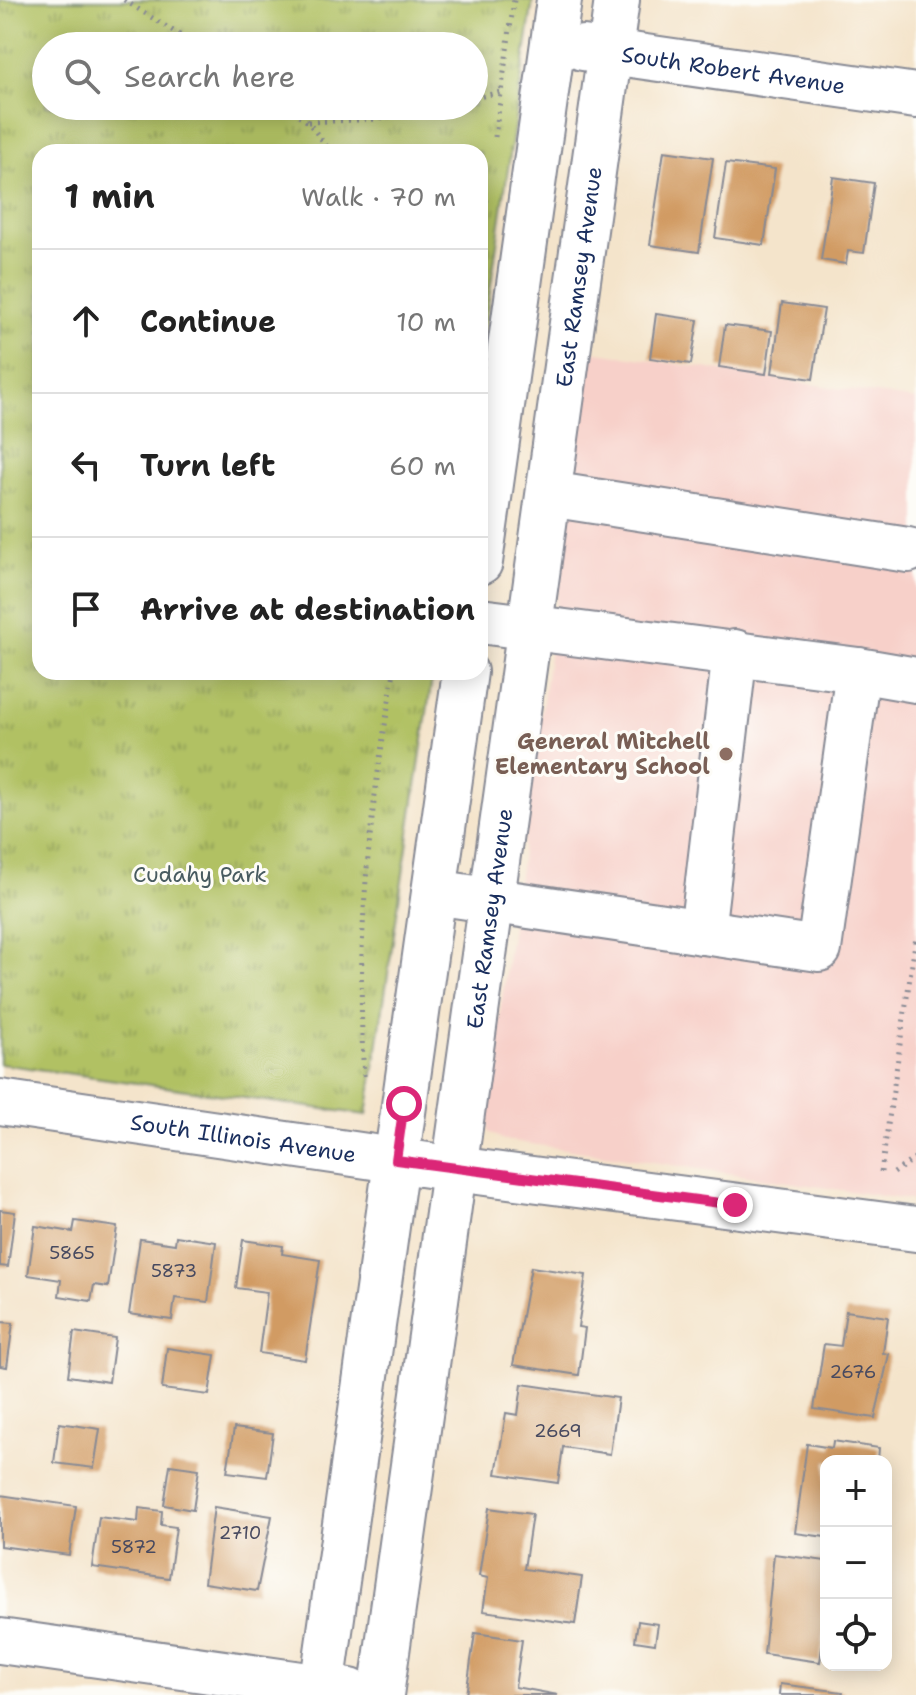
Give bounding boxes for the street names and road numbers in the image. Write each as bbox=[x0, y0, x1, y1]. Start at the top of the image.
street label: South Robert Avenue bbox=[620, 40, 847, 101]
street label: East Ramsey Avenue bbox=[549, 165, 609, 389]
street label: East Ramsey Avenue bbox=[460, 806, 519, 1031]
street label: South Illinois Avenue bbox=[129, 1107, 358, 1169]

